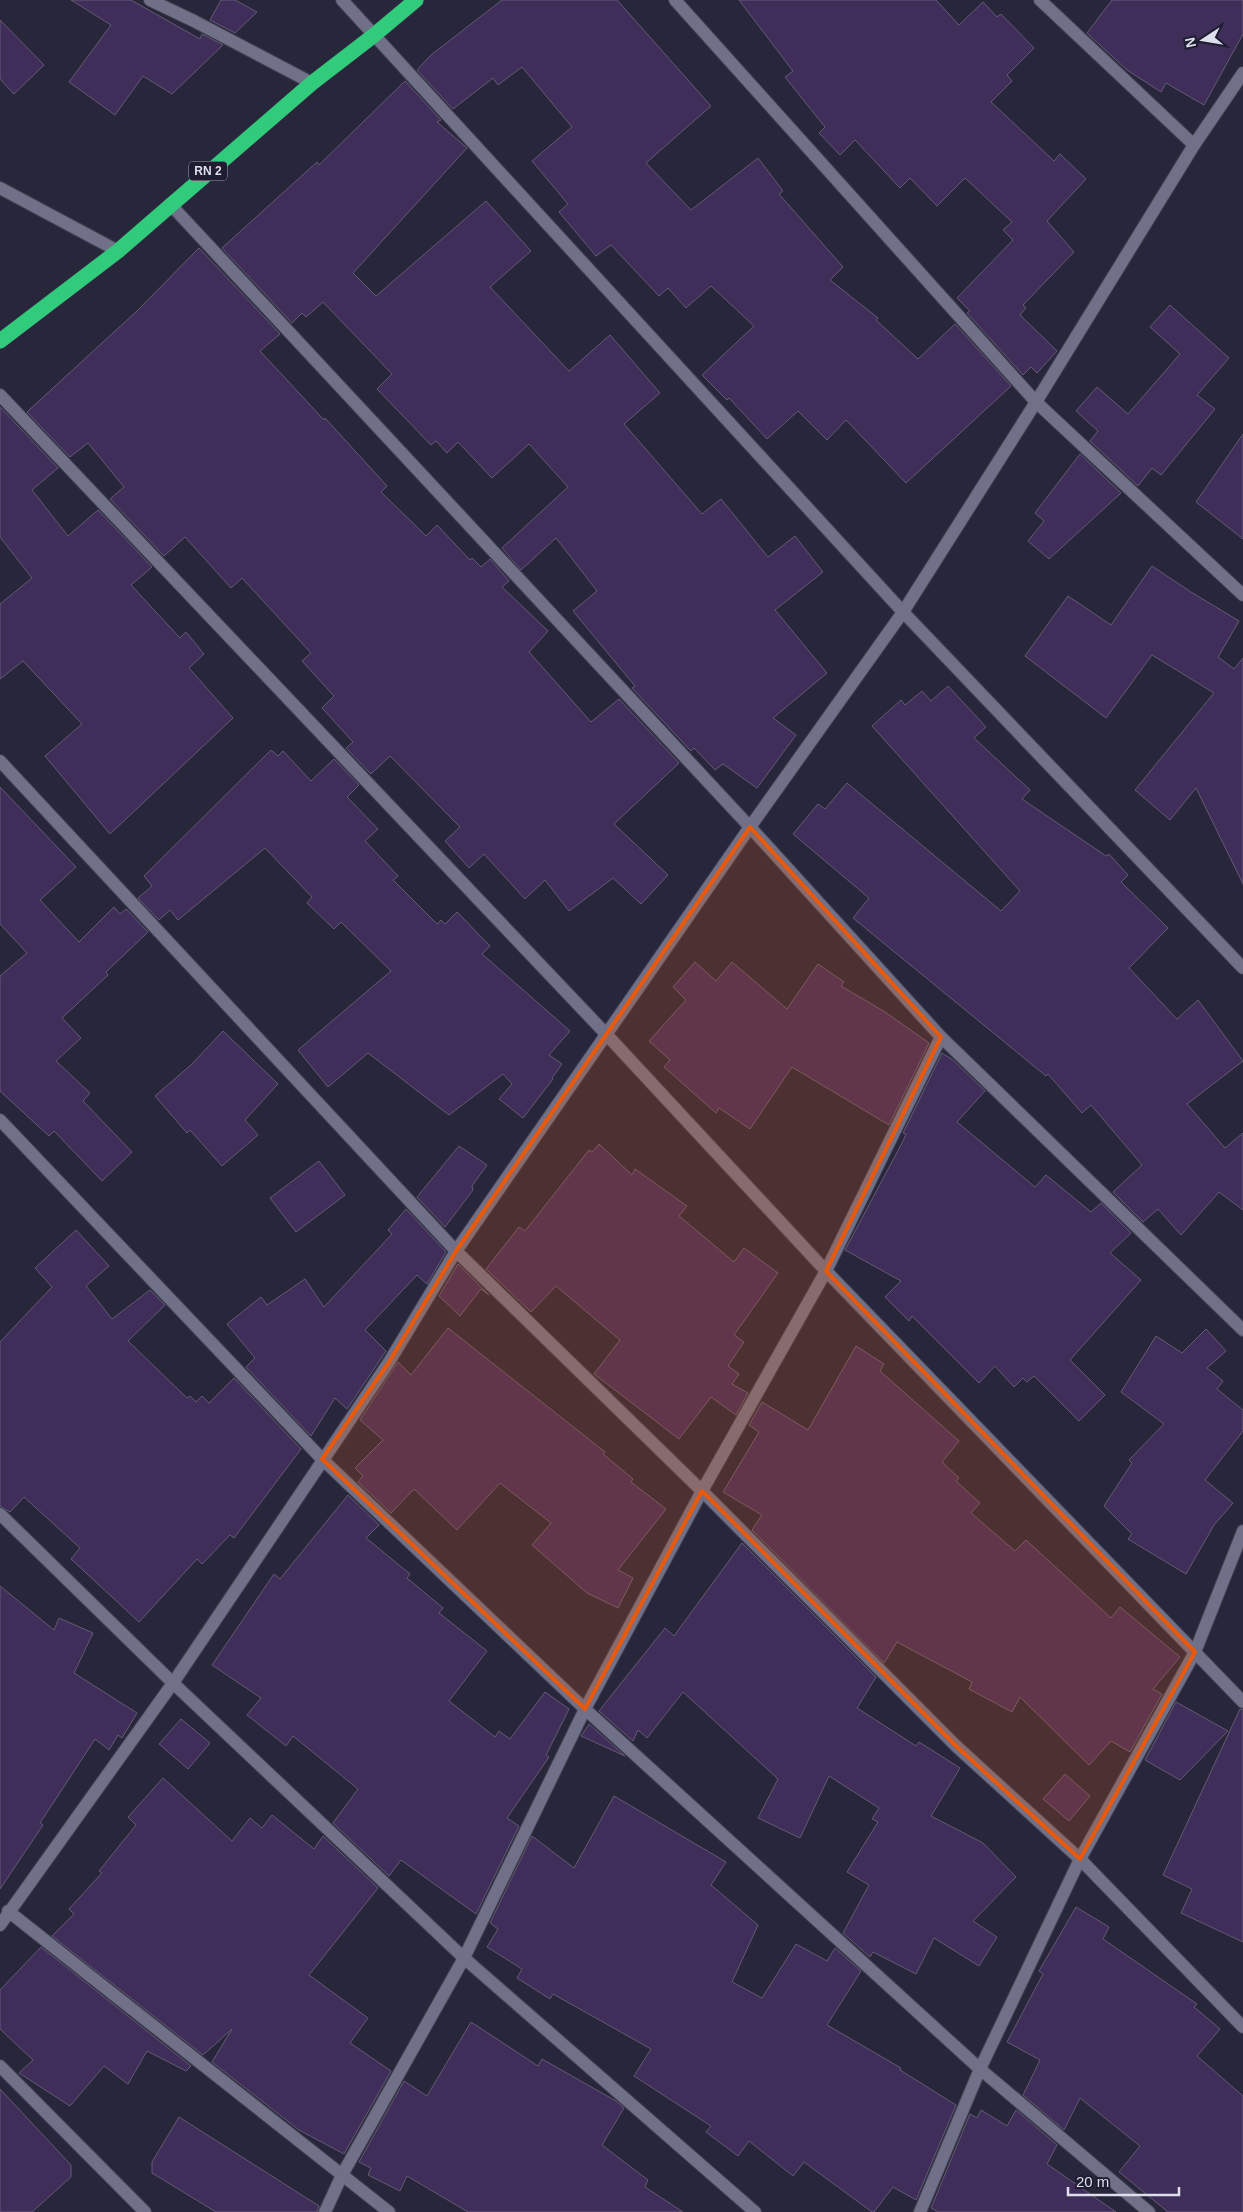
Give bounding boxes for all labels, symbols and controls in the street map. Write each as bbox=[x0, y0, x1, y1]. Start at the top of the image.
north arrow bbox=[1178, 15, 1228, 65]
text: N bbox=[1181, 36, 1199, 49]
road number: RN 2 bbox=[189, 162, 227, 180]
scale bar bbox=[1068, 2164, 1179, 2196]
text: 20 m bbox=[1076, 2173, 1109, 2190]

